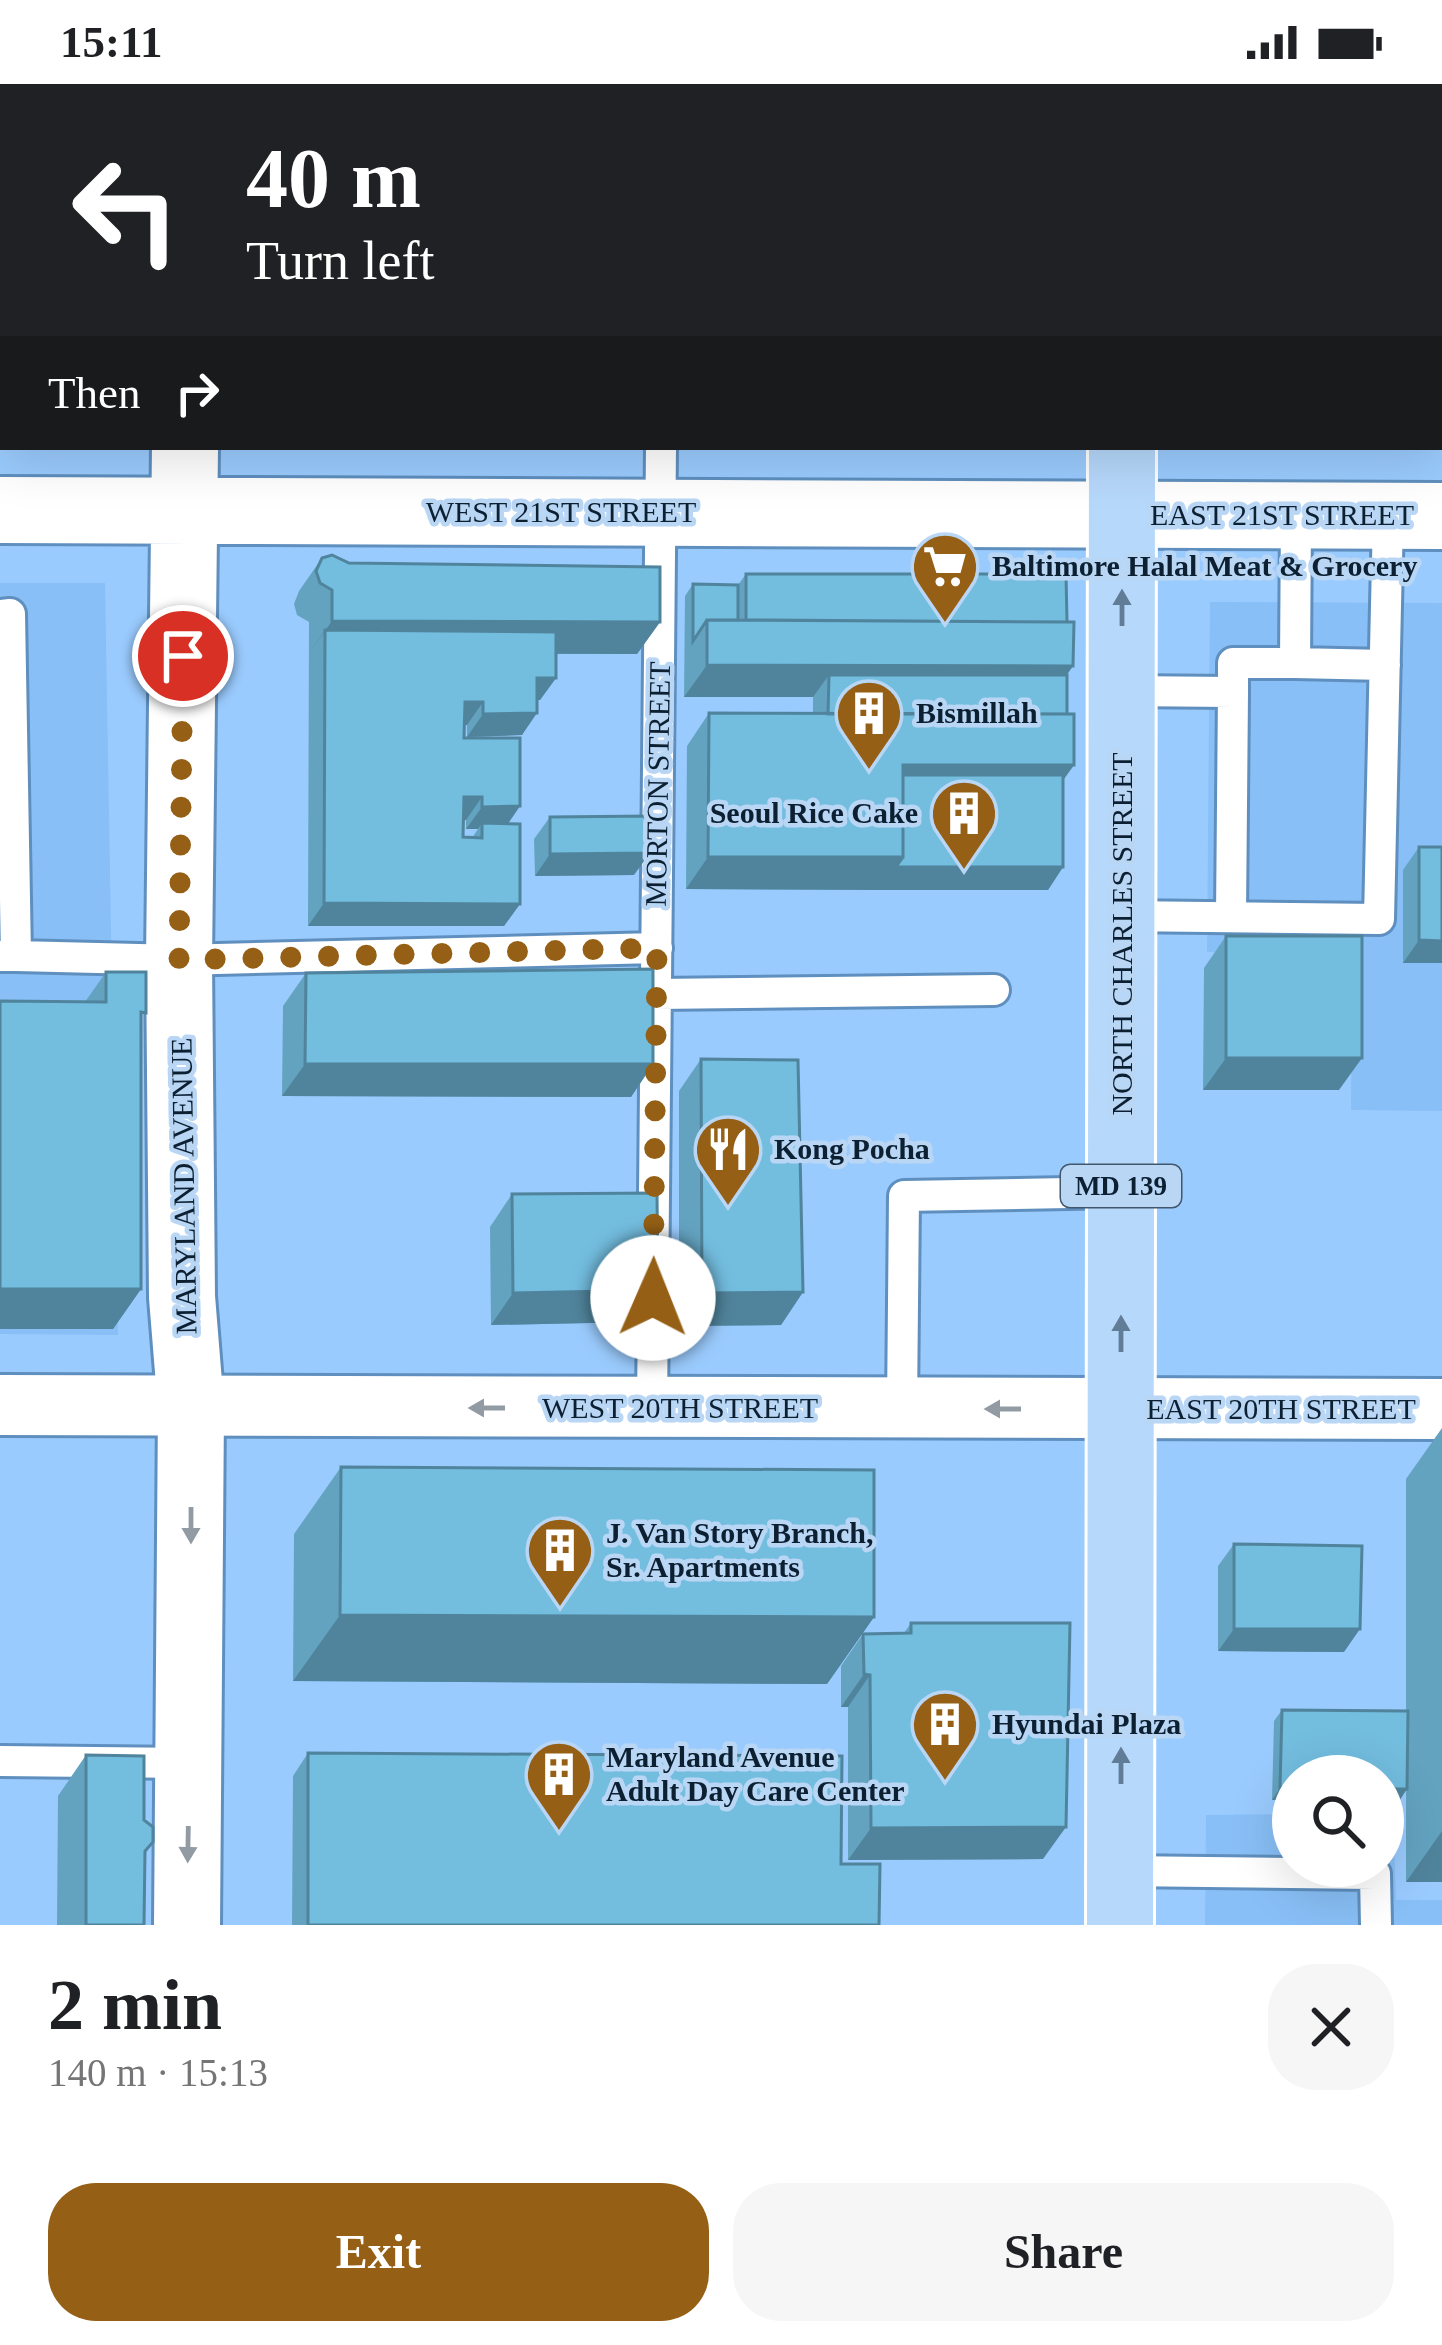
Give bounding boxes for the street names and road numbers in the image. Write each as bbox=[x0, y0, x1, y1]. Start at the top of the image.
street label: WEST 21ST STREET bbox=[426, 495, 696, 528]
street label: EAST 21ST STREET bbox=[1150, 498, 1414, 531]
street label: MORTON STREET bbox=[639, 661, 676, 907]
street label: NORTH CHARLES STREET bbox=[1105, 752, 1138, 1116]
street label: MARYLAND AVENUE bbox=[164, 1037, 203, 1335]
road number: MD 139 bbox=[1061, 1165, 1181, 1207]
street label: WEST 20TH STREET bbox=[542, 1391, 818, 1424]
street label: EAST 20TH STREET bbox=[1146, 1392, 1416, 1425]

